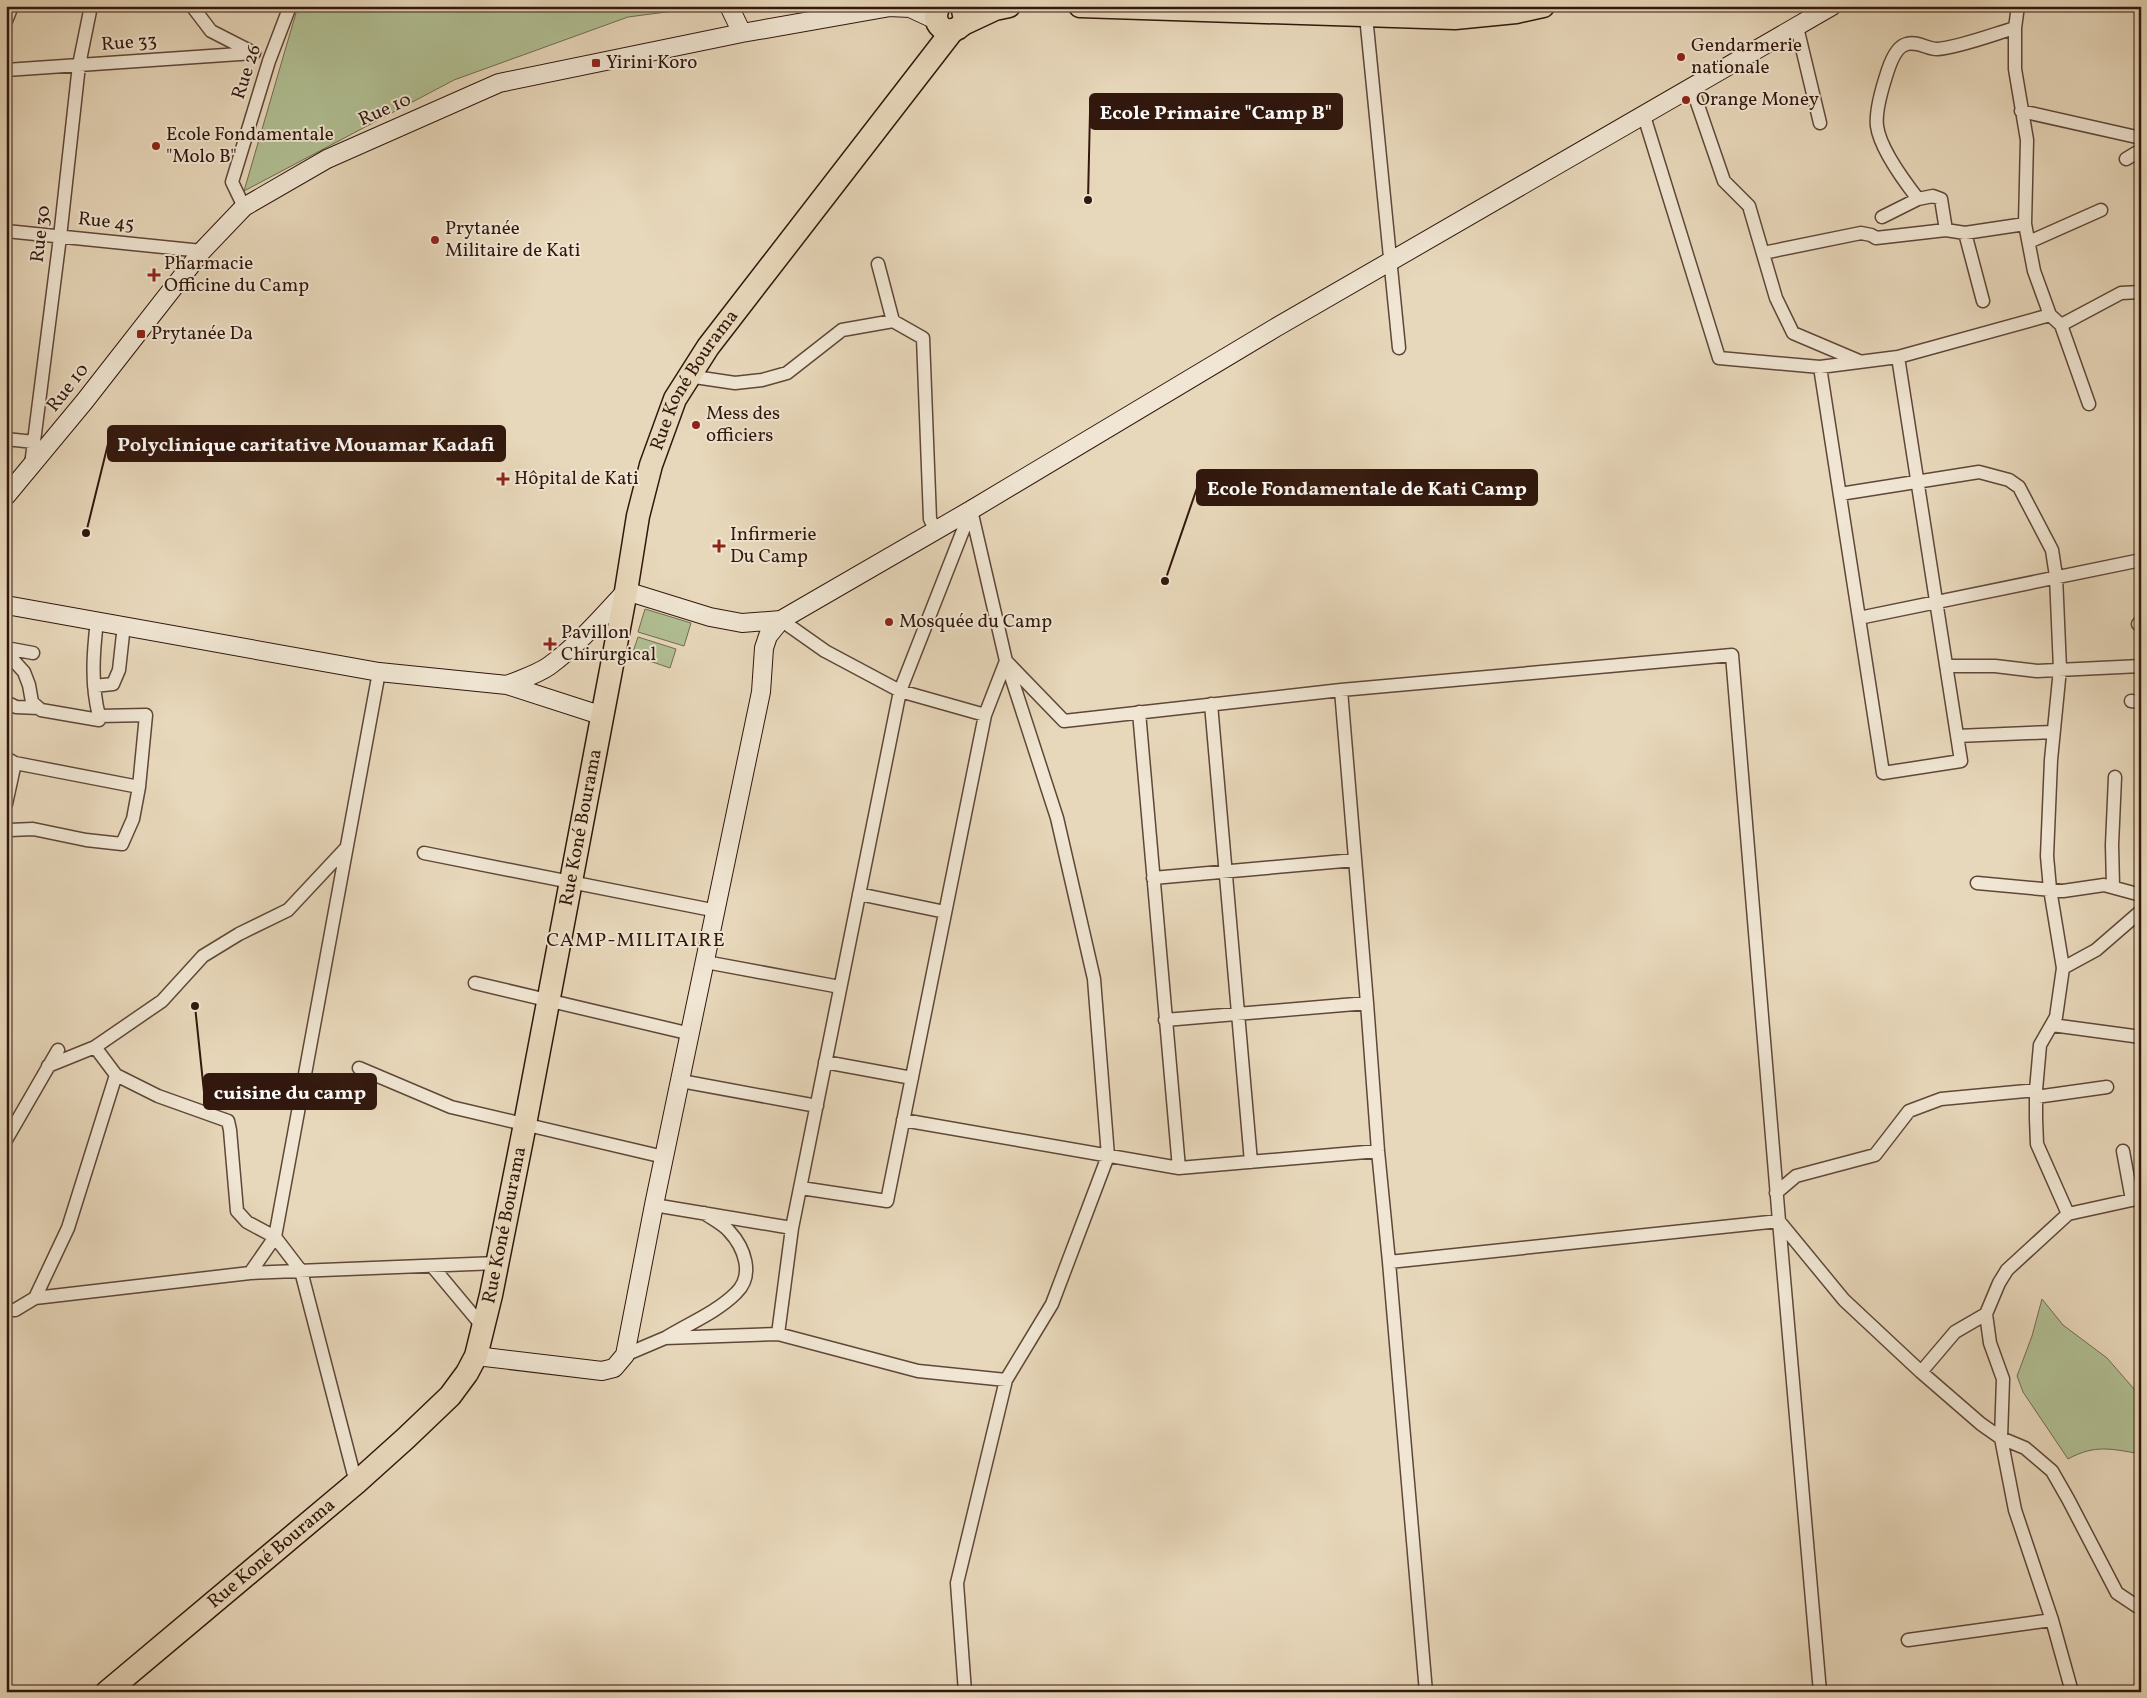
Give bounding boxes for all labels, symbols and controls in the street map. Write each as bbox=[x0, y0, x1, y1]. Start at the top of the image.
street label: Rue 33 bbox=[100, 28, 158, 58]
place label: Gendarmerie nationale bbox=[1691, 33, 1802, 81]
street label: Rue 26 bbox=[226, 41, 268, 103]
place label: Yirini Koro bbox=[606, 50, 697, 76]
marker: Gendarmerie nationale bbox=[1675, 51, 1687, 63]
marker: Yirini Koro bbox=[590, 57, 602, 69]
street label: Rue 10 bbox=[354, 87, 416, 133]
place label: Orange Money bbox=[1696, 87, 1819, 113]
callout: Ecole Primaire "Camp B" bbox=[1090, 94, 1342, 129]
marker: Orange Money bbox=[1680, 94, 1692, 106]
text: Ecole Primaire "Camp B" bbox=[1100, 100, 1332, 128]
place label: Ecole Fondamentale "Molo B" bbox=[166, 122, 334, 170]
marker: Ecole Fondamentale "Molo B" bbox=[150, 140, 162, 152]
street label: Rue 30 bbox=[25, 204, 57, 264]
street label: Rue 45 bbox=[77, 206, 135, 238]
place label: Prytanée Militaire de Kati bbox=[445, 216, 581, 264]
marker: Prytanée Militaire de Kati bbox=[429, 234, 441, 246]
place label: Pharmacie Officine du Camp bbox=[164, 251, 309, 299]
marker: Pharmacie Officine du Camp bbox=[148, 269, 160, 281]
street label: Rue Koné Bourama bbox=[644, 305, 745, 454]
place label: Prytanée Da bbox=[151, 321, 253, 347]
marker: Prytanée Da bbox=[135, 328, 147, 340]
street label: Rue 10 bbox=[41, 358, 95, 418]
place label: Mess des officiers bbox=[706, 401, 780, 449]
marker: Mess des officiers bbox=[690, 419, 702, 431]
callout: Polyclinique caritative Mouamar Kadafi bbox=[108, 426, 505, 461]
text: Polyclinique caritative Mouamar Kadafi bbox=[117, 432, 495, 460]
place label: Hôpital de Kati bbox=[514, 466, 639, 492]
callout: Ecole Fondamentale de Kati Camp bbox=[1197, 470, 1537, 505]
marker: Hôpital de Kati bbox=[496, 472, 510, 486]
text: Ecole Fondamentale de Kati Camp bbox=[1207, 476, 1527, 504]
place label: Infirmerie Du Camp bbox=[730, 522, 816, 570]
marker: Infirmerie Du Camp bbox=[712, 539, 726, 553]
place label: Mosquée du Camp bbox=[899, 609, 1052, 635]
marker: Mosquée du Camp bbox=[883, 616, 895, 628]
place label: Pavillon Chirurgical bbox=[561, 620, 656, 668]
marker: Pavillon Chirurgical bbox=[543, 637, 557, 651]
street label: Rue Koné Bourama bbox=[554, 747, 609, 908]
district label: CAMP-MILITAIRE bbox=[546, 927, 726, 955]
callout: cuisine du camp bbox=[204, 1074, 376, 1109]
text: cuisine du camp bbox=[214, 1080, 366, 1108]
street label: Rue Koné Bourama bbox=[476, 1145, 533, 1306]
street label: Rue Koné Bourama bbox=[202, 1493, 341, 1615]

